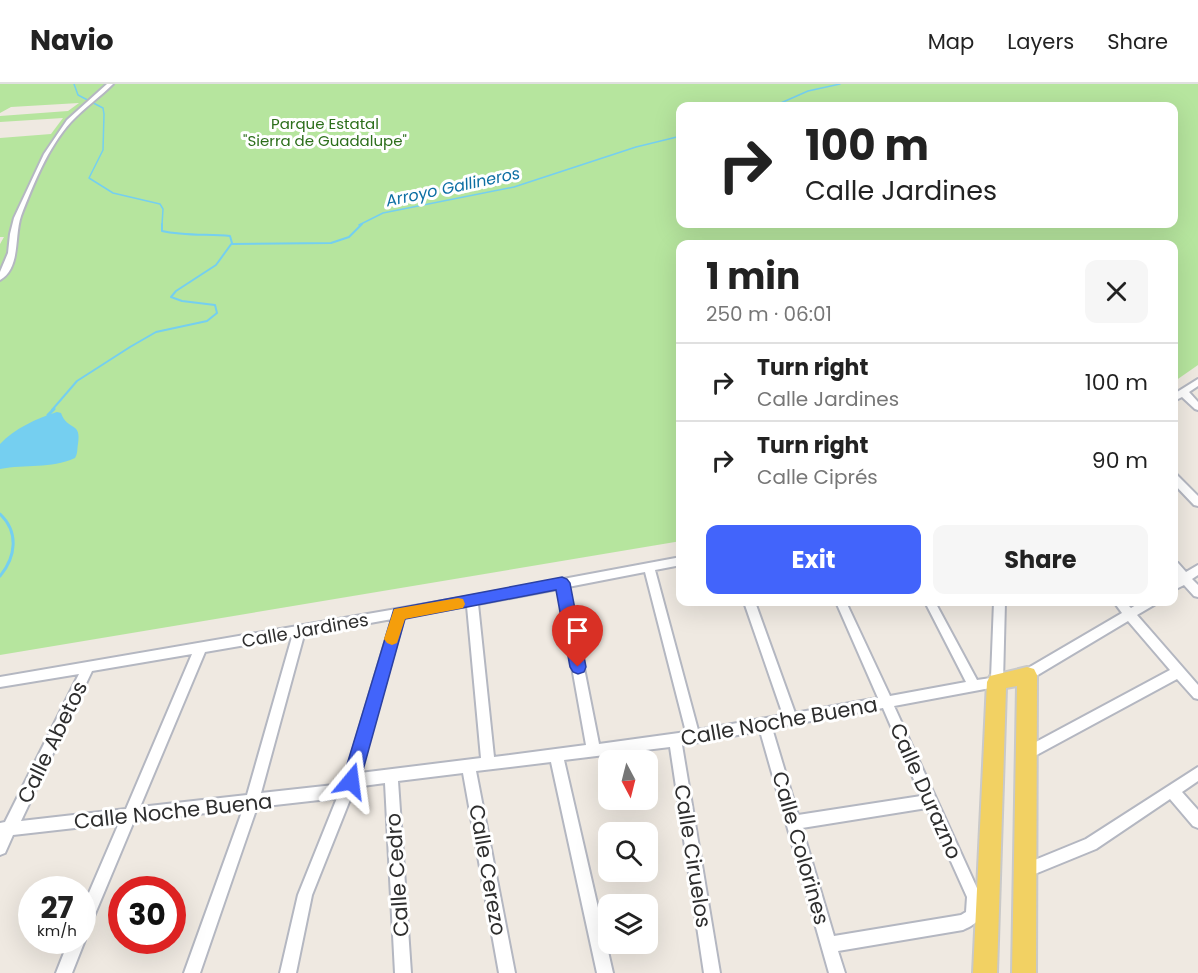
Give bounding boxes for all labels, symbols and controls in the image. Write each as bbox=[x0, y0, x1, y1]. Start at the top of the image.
text: Navio bbox=[30, 21, 114, 60]
text: Map bbox=[928, 27, 974, 56]
text: Layers bbox=[1007, 27, 1074, 56]
text: Share bbox=[1107, 27, 1168, 56]
park label: Parque Estatal "Sierra de Guadalupe" bbox=[243, 113, 407, 151]
text: 100 m bbox=[805, 116, 929, 175]
icon: right bbox=[706, 126, 784, 204]
water label: Arroyo Gallineros bbox=[383, 162, 522, 213]
text: Calle Jardines bbox=[805, 172, 997, 209]
text: 1 min bbox=[706, 251, 800, 302]
button: close bbox=[1085, 260, 1148, 323]
text: 250 m · 06:01 bbox=[706, 300, 832, 328]
text: Turn right bbox=[757, 352, 868, 383]
icon: right bbox=[706, 366, 739, 399]
text: 100 m bbox=[1085, 367, 1148, 398]
text: Calle Jardines bbox=[757, 385, 899, 413]
text: Turn right bbox=[757, 430, 868, 461]
icon: right bbox=[706, 444, 739, 477]
text: 90 m bbox=[1092, 445, 1148, 476]
text: Calle Ciprés bbox=[757, 463, 878, 491]
button: Exit bbox=[706, 525, 921, 594]
button: Share bbox=[933, 525, 1148, 594]
pin bbox=[552, 605, 603, 667]
street label: Calle Jardines bbox=[240, 607, 370, 653]
icon: arrive bbox=[561, 614, 594, 647]
street label: Calle Abetos bbox=[10, 676, 94, 808]
street label: Calle Noche Buena bbox=[678, 689, 880, 753]
street label: Calle Durazno bbox=[883, 718, 969, 864]
position arrow bbox=[319, 749, 383, 813]
north arrow bbox=[598, 750, 658, 810]
map controls bbox=[598, 750, 658, 954]
street label: Calle Colorines bbox=[765, 768, 837, 928]
street label: Calle Ciruelos bbox=[667, 782, 719, 930]
street label: Calle Noche Buena bbox=[72, 786, 274, 836]
street label: Calle Cerezo bbox=[462, 802, 514, 938]
street label: Calle Cedro bbox=[378, 812, 416, 938]
button: search bbox=[598, 822, 658, 882]
speed limit sign: 30 bbox=[108, 876, 186, 954]
text: 27 bbox=[40, 886, 74, 929]
button: layers bbox=[598, 894, 658, 954]
text: km/h bbox=[37, 920, 77, 941]

